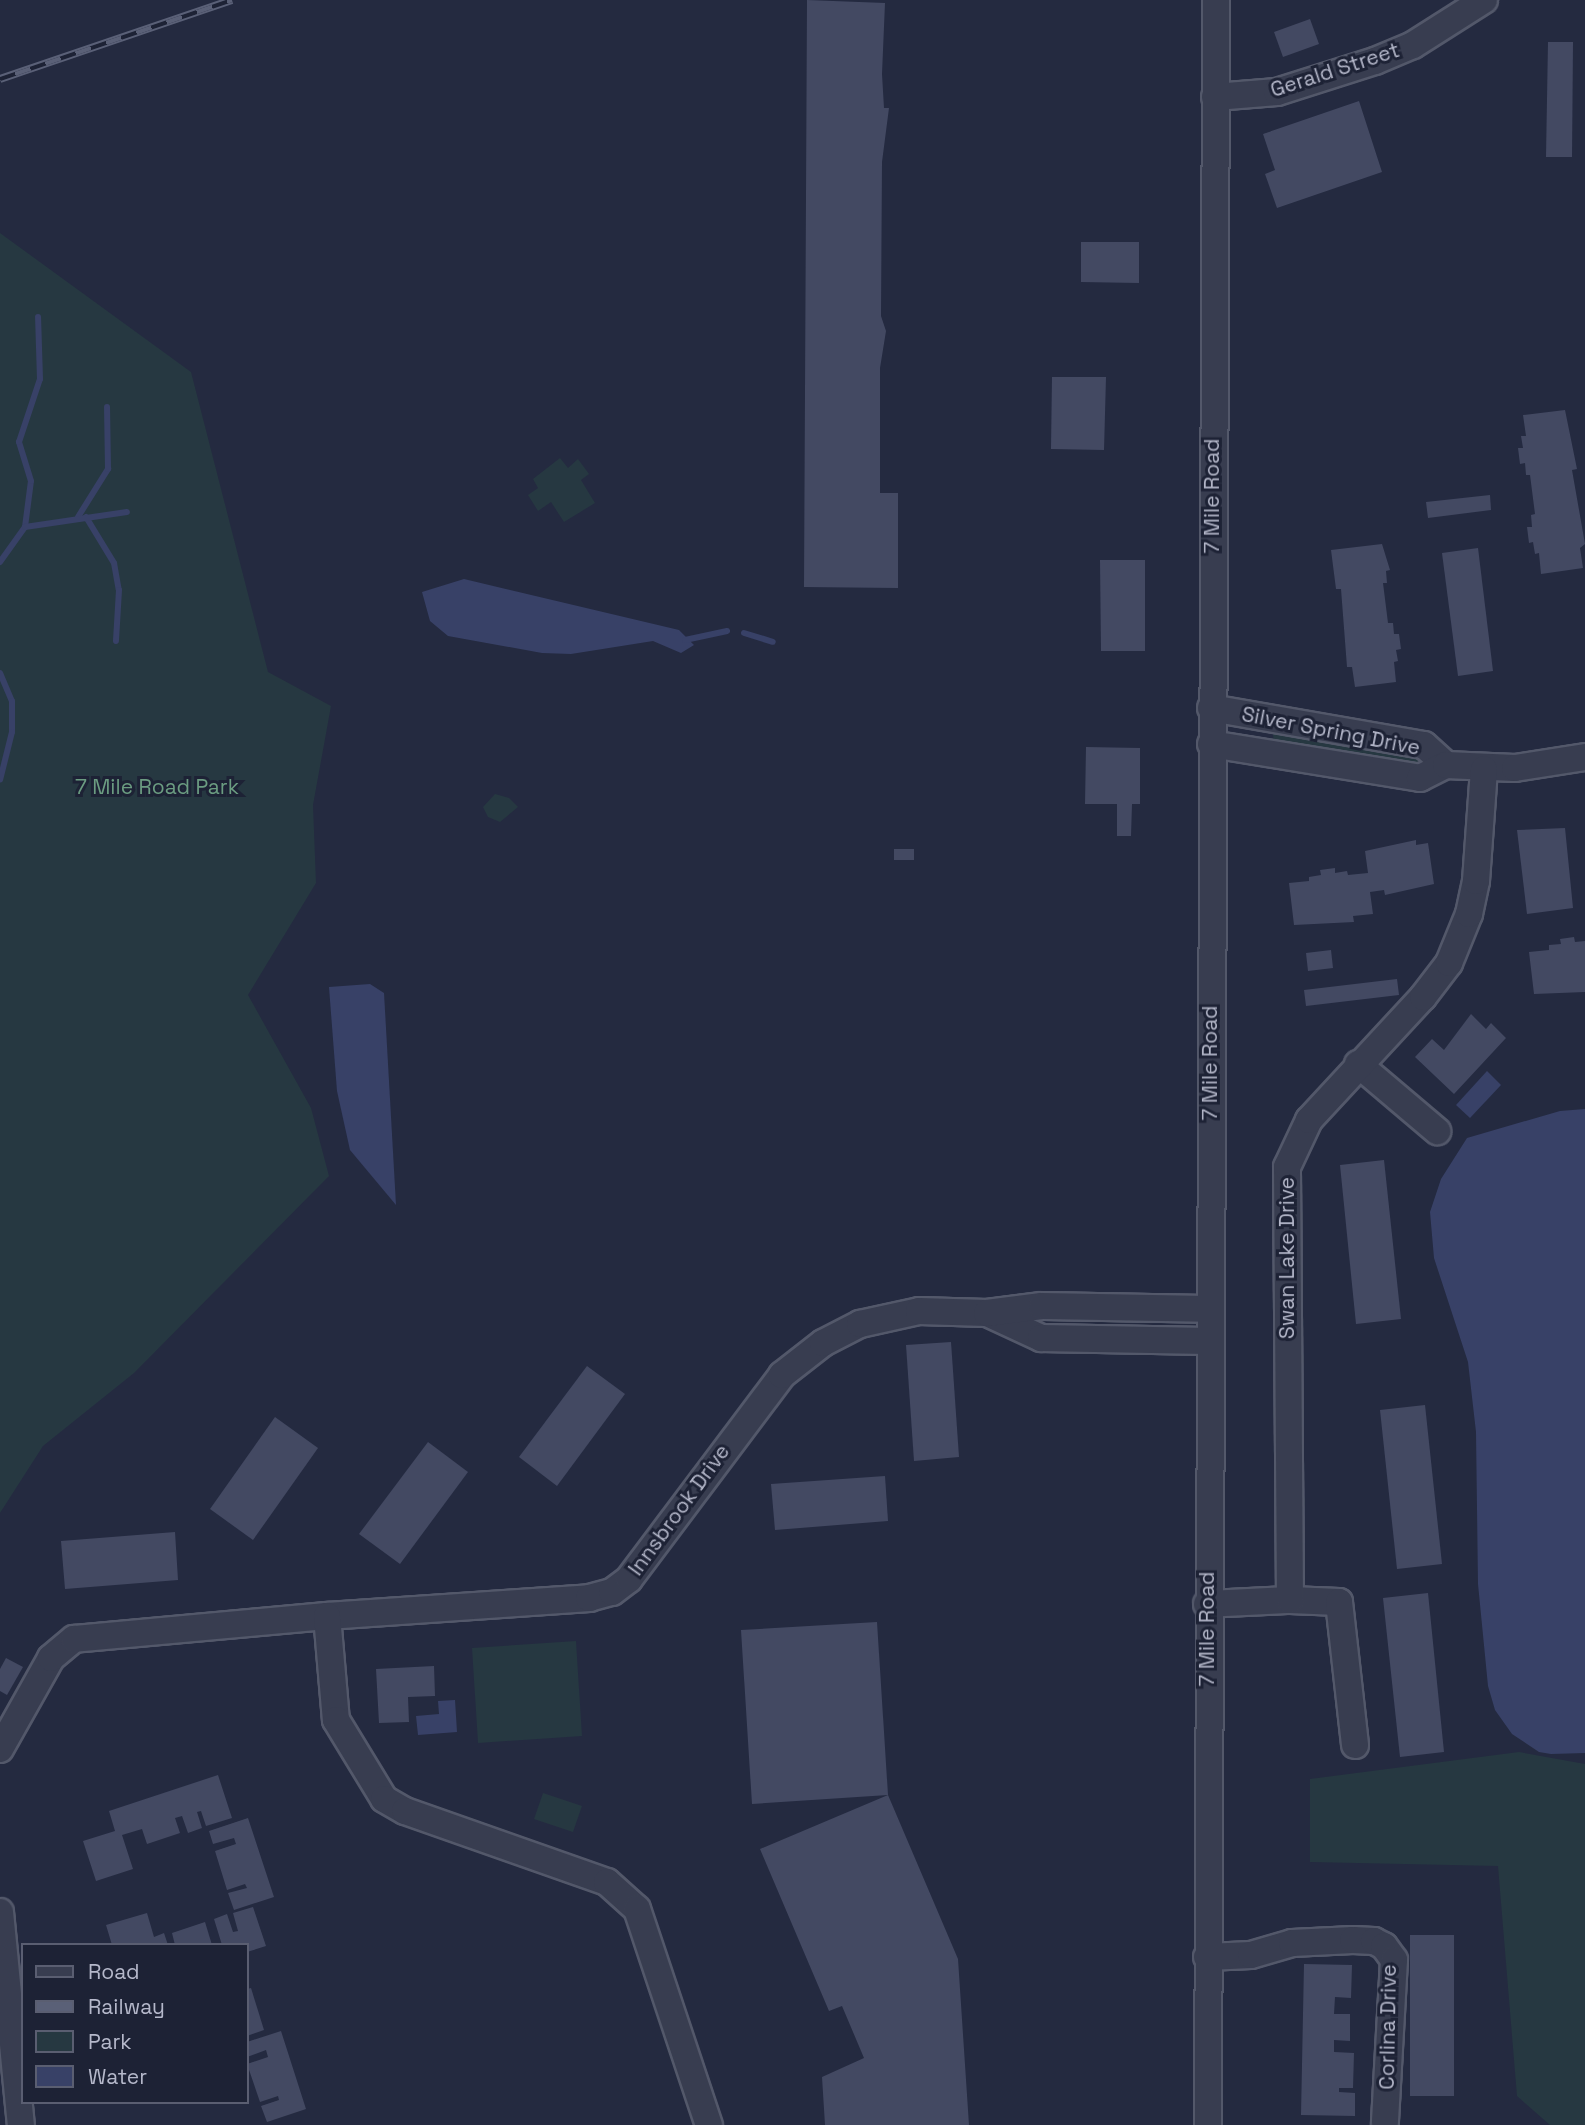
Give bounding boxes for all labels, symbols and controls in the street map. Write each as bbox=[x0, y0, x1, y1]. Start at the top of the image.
street label: Gerald Street bbox=[1267, 37, 1403, 103]
street label: 7 Mile Road bbox=[1199, 438, 1225, 554]
street label: Silver Spring Drive bbox=[1240, 701, 1422, 761]
park label: 7 Mile Road Park bbox=[75, 774, 239, 800]
street label: 7 Mile Road bbox=[1197, 1005, 1223, 1121]
street label: Swan Lake Drive bbox=[1274, 1177, 1300, 1339]
street label: Innsbrook Drive bbox=[623, 1440, 735, 1580]
street label: 7 Mile Road bbox=[1194, 1571, 1220, 1687]
legend bbox=[21, 1943, 248, 2104]
text: Road bbox=[88, 1958, 140, 1985]
street label: Corlina Drive bbox=[1374, 1964, 1402, 2090]
text: Railway bbox=[88, 1993, 165, 2020]
text: Park bbox=[88, 2028, 132, 2055]
text: Water bbox=[88, 2063, 147, 2090]

